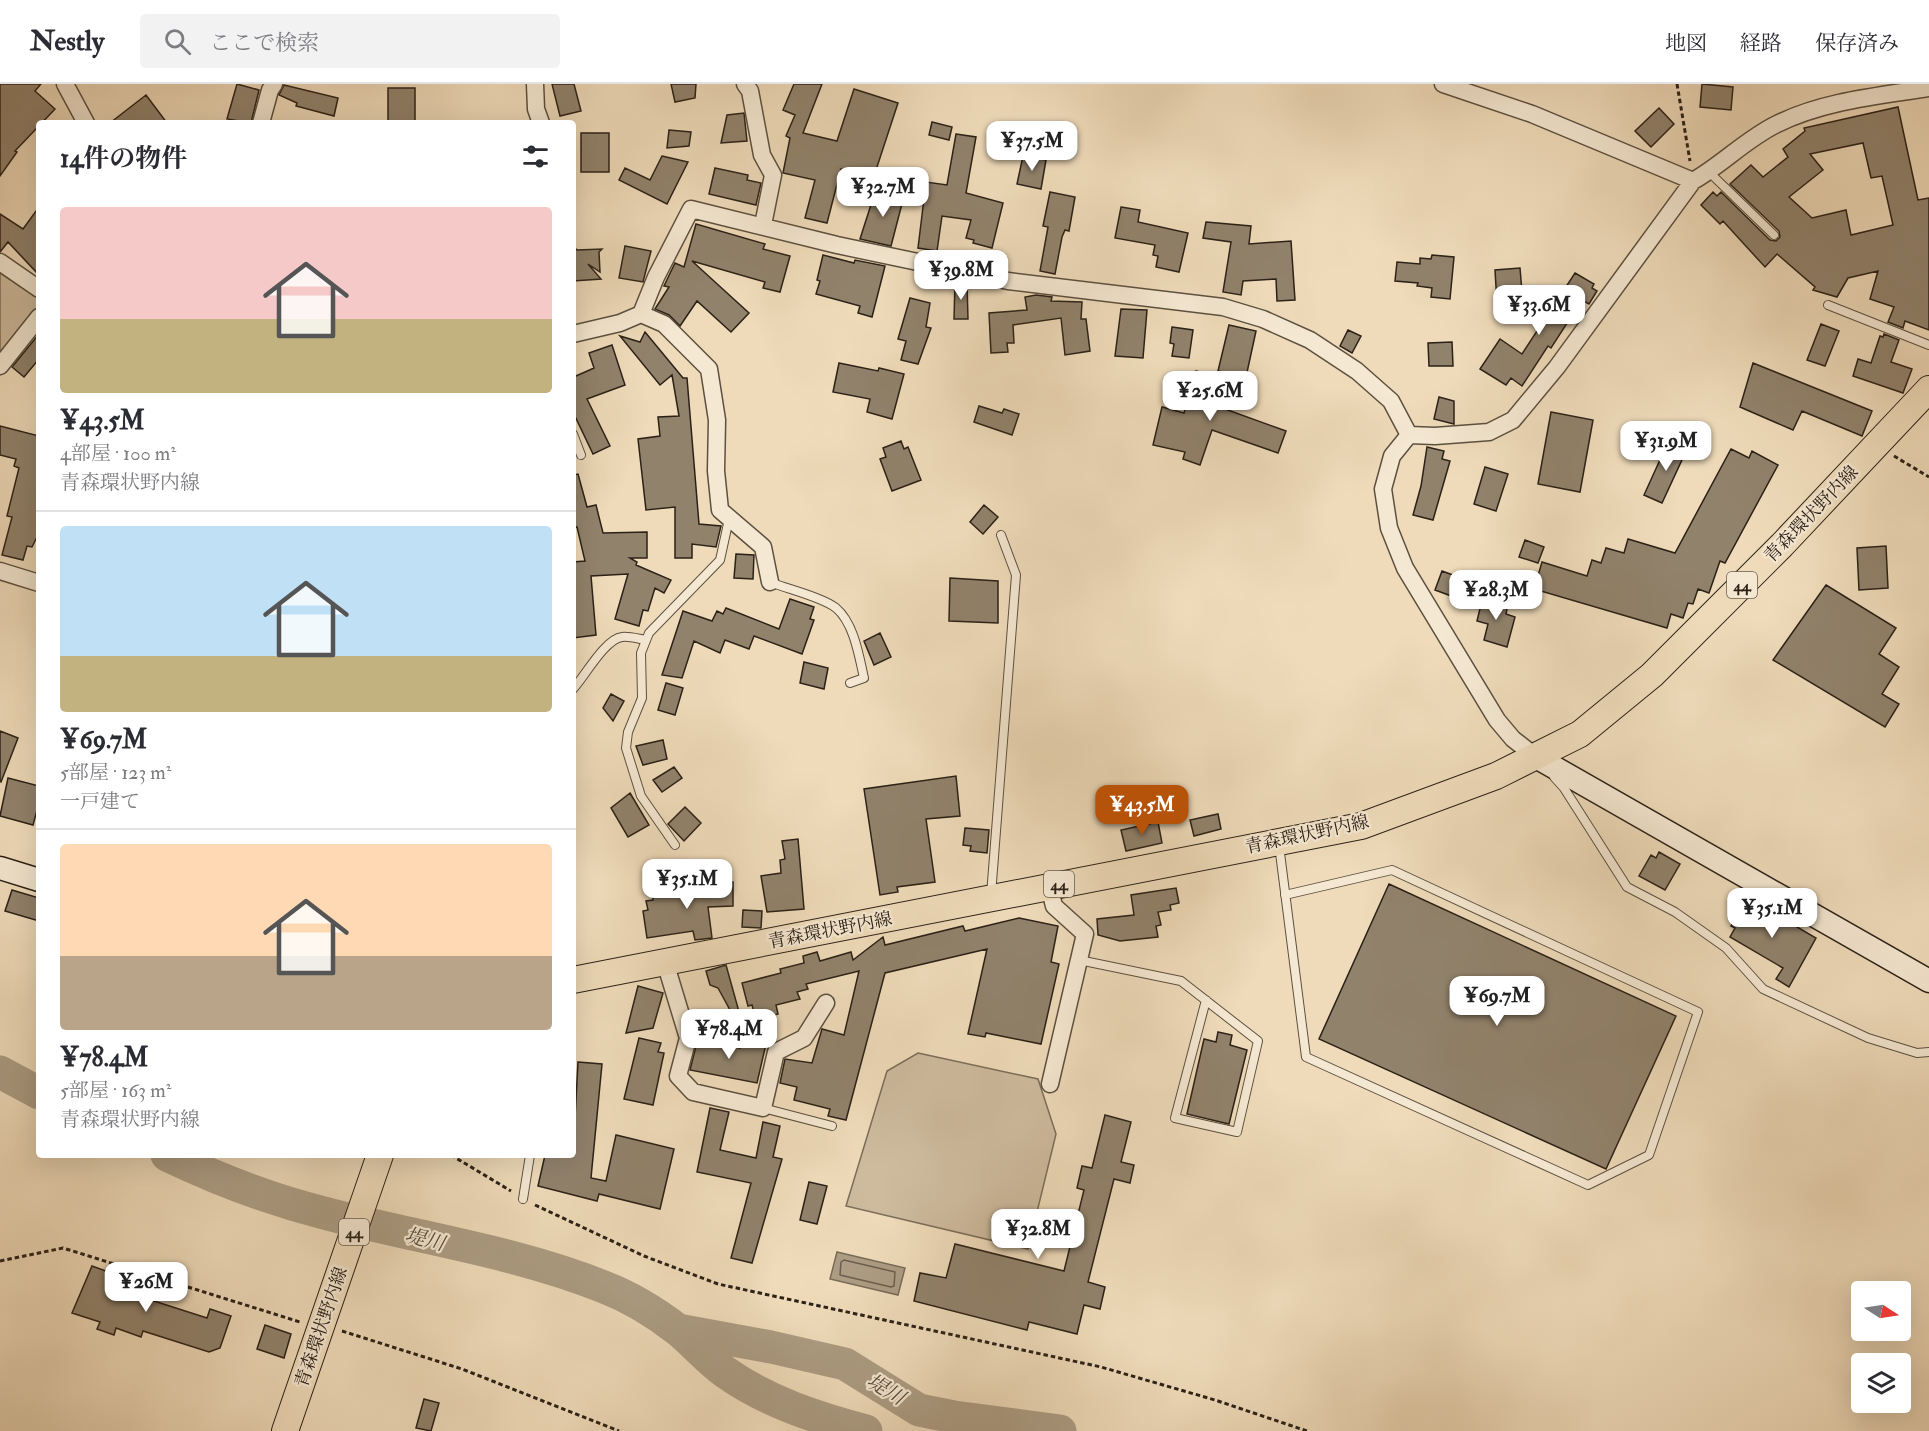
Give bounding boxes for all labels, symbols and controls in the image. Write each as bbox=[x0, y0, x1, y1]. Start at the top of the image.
search box bbox=[140, 14, 560, 68]
text: Nestly bbox=[30, 24, 104, 59]
icon: search bbox=[161, 25, 194, 58]
text: ここで検索 bbox=[209, 29, 319, 57]
text: 地図 bbox=[1665, 30, 1707, 57]
text: 経路 bbox=[1740, 30, 1782, 57]
text: 保存済み bbox=[1815, 30, 1899, 57]
pin: ¥37.5M bbox=[983, 121, 1081, 172]
text: ¥37.5M bbox=[1000, 128, 1064, 153]
icon: filters bbox=[519, 140, 552, 173]
text: 14件の物件 bbox=[60, 143, 187, 175]
pin: ¥32.7M bbox=[834, 167, 932, 218]
text: ¥32.7M bbox=[851, 174, 915, 199]
icon: home bbox=[252, 246, 360, 354]
pin: ¥39.8M bbox=[912, 250, 1010, 301]
text: ¥39.8M bbox=[928, 257, 994, 282]
pin: ¥33.6M bbox=[1490, 285, 1588, 336]
text: ¥33.6M bbox=[1507, 292, 1571, 317]
pin: ¥25.6M bbox=[1161, 371, 1259, 422]
text: ¥25.6M bbox=[1177, 378, 1243, 403]
text: ¥43.5M bbox=[60, 405, 145, 437]
pin: ¥31.9M bbox=[1617, 421, 1715, 472]
text: ¥31.9M bbox=[1634, 428, 1698, 453]
text: 4部屋 · 100 m² bbox=[60, 441, 176, 466]
street label: 青森環状野内線 bbox=[1759, 461, 1863, 568]
text: 青森環状野内線 bbox=[60, 470, 200, 495]
icon: home bbox=[252, 565, 360, 673]
pin: ¥28.3M bbox=[1447, 570, 1545, 621]
road number: 44 bbox=[1727, 572, 1757, 598]
text: ¥28.3M bbox=[1463, 577, 1529, 602]
text: ¥69.7M bbox=[60, 724, 147, 756]
text: 5部屋 · 123 m² bbox=[60, 760, 171, 785]
pin: ¥43.5M bbox=[1093, 785, 1191, 836]
text: 一戸建て bbox=[60, 789, 140, 814]
text: ¥43.5M bbox=[1109, 792, 1175, 817]
street label: 青森環状野内線 bbox=[1243, 810, 1371, 859]
pin: ¥35.1M bbox=[638, 859, 736, 910]
text: ¥35.1M bbox=[656, 866, 718, 891]
road number: 44 bbox=[1044, 871, 1074, 897]
icon: home bbox=[252, 883, 360, 991]
pin: ¥35.1M bbox=[1723, 888, 1821, 939]
text: ¥35.1M bbox=[1741, 895, 1803, 920]
street label: 青森環状野内線 bbox=[766, 907, 894, 954]
pin: ¥69.7M bbox=[1448, 976, 1546, 1027]
text: ¥69.7M bbox=[1464, 983, 1531, 1008]
pin: ¥78.4M bbox=[680, 1009, 778, 1060]
text: ¥78.4M bbox=[695, 1016, 763, 1041]
text: ¥78.4M bbox=[60, 1042, 148, 1074]
text: 5部屋 · 163 m² bbox=[60, 1078, 171, 1103]
text: 青森環状野内線 bbox=[60, 1107, 200, 1132]
pin: ¥32.8M bbox=[989, 1209, 1087, 1260]
text: ¥32.8M bbox=[1005, 1216, 1071, 1241]
road number: 44 bbox=[339, 1219, 369, 1245]
water label: 堤川 bbox=[402, 1223, 449, 1257]
pin: ¥26M bbox=[110, 1262, 182, 1313]
street label: 青森環状野内線 bbox=[290, 1264, 353, 1390]
text: ¥26M bbox=[119, 1269, 173, 1294]
north arrow bbox=[1851, 1281, 1911, 1341]
map controls bbox=[1851, 1281, 1911, 1413]
button: layers bbox=[1851, 1353, 1911, 1413]
water label: 堤川 bbox=[862, 1368, 911, 1411]

